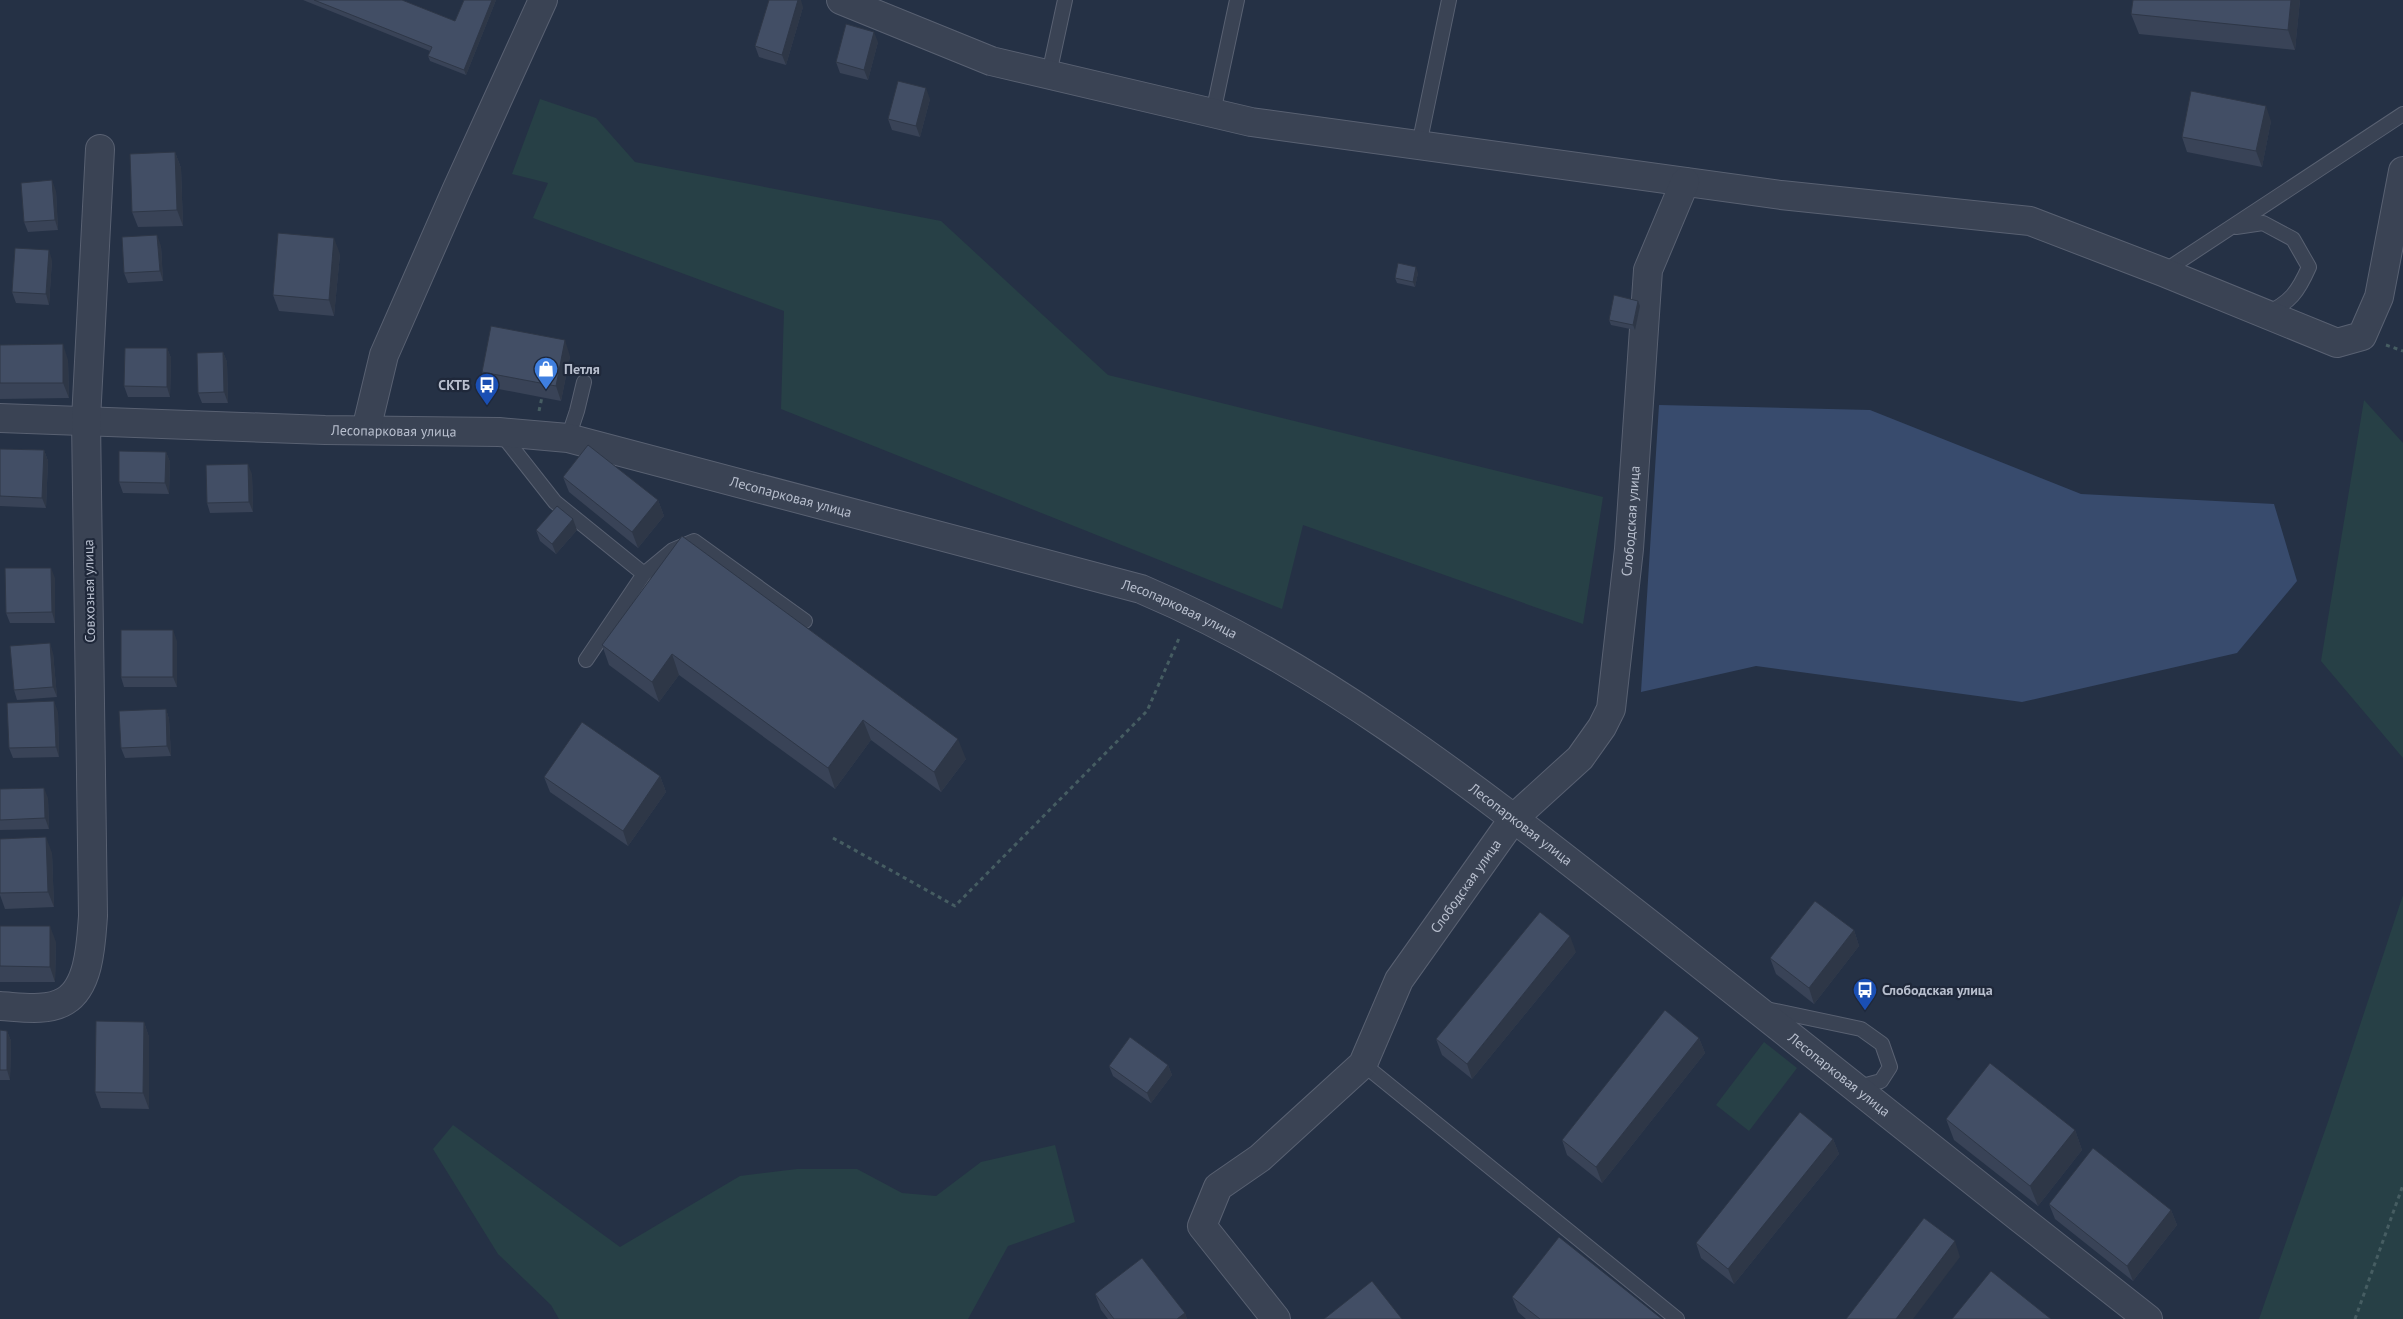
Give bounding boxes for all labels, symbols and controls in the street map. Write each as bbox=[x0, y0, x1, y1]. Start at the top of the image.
shop icon: Петля bbox=[533, 356, 559, 390]
place label: Петля bbox=[564, 360, 600, 378]
bus stop icon: СКТБ bbox=[474, 372, 500, 406]
place label: СКТБ bbox=[438, 376, 470, 394]
street label: Лесопарковая улица bbox=[330, 421, 457, 441]
street label: Слободская улица bbox=[1617, 465, 1644, 577]
street label: Лесопарковая улица bbox=[727, 472, 854, 521]
street label: Совхозная улица bbox=[79, 539, 99, 643]
street label: Лесопарковая улица bbox=[1119, 575, 1241, 643]
street label: Лесопарковая улица bbox=[1465, 778, 1576, 870]
street label: Слободская улица bbox=[1426, 836, 1505, 936]
bus stop icon: Слободская улица bbox=[1852, 977, 1878, 1011]
place label: Слободская улица bbox=[1882, 981, 1993, 999]
street label: Лесопарковая улица bbox=[1784, 1028, 1894, 1121]

